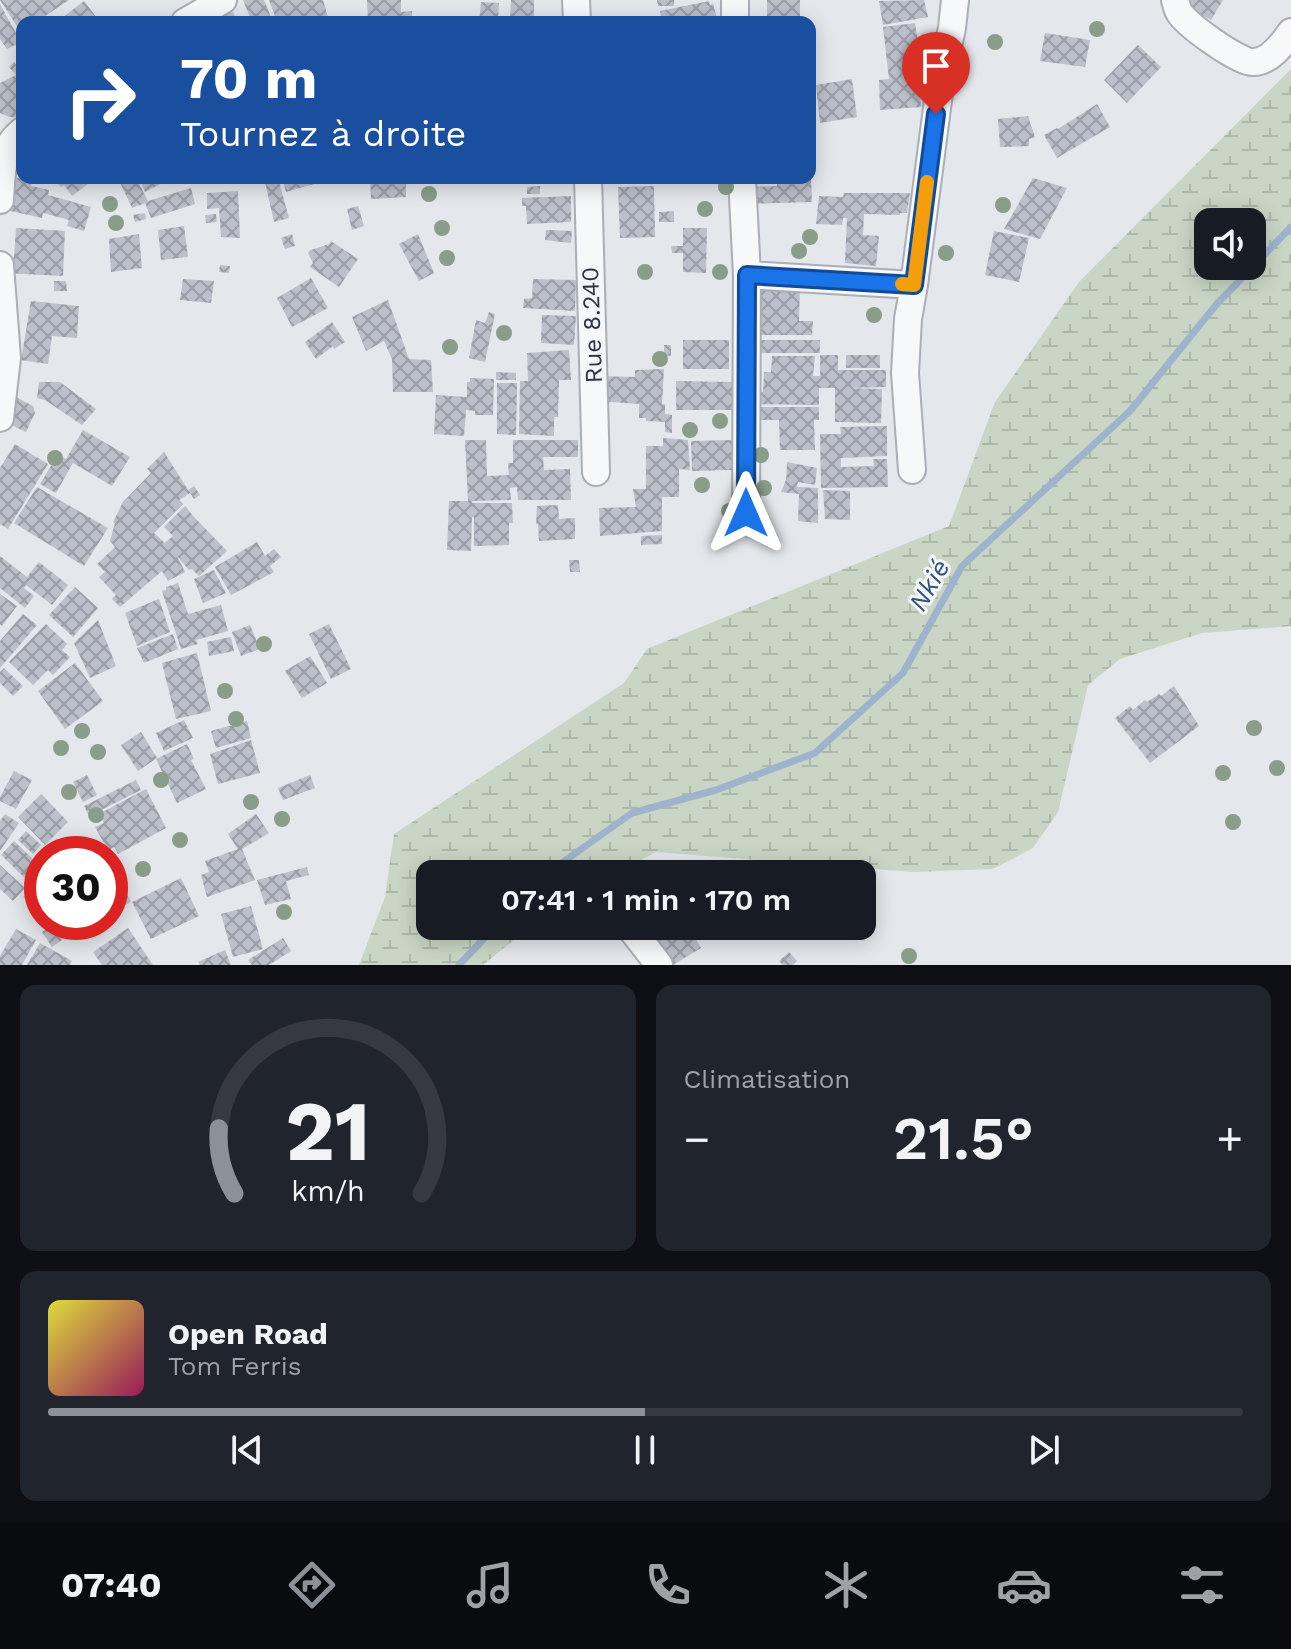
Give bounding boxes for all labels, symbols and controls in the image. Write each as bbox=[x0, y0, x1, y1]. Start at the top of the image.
pin bbox=[902, 32, 970, 114]
icon: arrive bbox=[914, 44, 958, 88]
text: 70 m bbox=[180, 46, 317, 112]
icon: right bbox=[48, 48, 152, 152]
text: Tournez à droite bbox=[180, 113, 466, 155]
map controls bbox=[1194, 208, 1266, 280]
button: sound bbox=[1194, 208, 1266, 280]
street label: Rue 8.240 bbox=[576, 266, 608, 384]
position arrow bbox=[704, 471, 788, 555]
water label: Nkié bbox=[902, 554, 956, 616]
speed limit sign: 30 bbox=[24, 836, 128, 940]
text: 07:41 · 1 min · 170 m bbox=[501, 882, 791, 917]
text: Climatisation bbox=[684, 1064, 850, 1094]
text: 21 bbox=[285, 1083, 370, 1180]
text: 21.5° bbox=[893, 1103, 1034, 1174]
text: − bbox=[684, 1113, 710, 1165]
text: + bbox=[1216, 1113, 1243, 1165]
text: km/h bbox=[291, 1174, 365, 1208]
text: Open Road bbox=[168, 1316, 328, 1351]
text: Tom Ferris bbox=[168, 1351, 301, 1381]
icon: previous bbox=[225, 1428, 269, 1472]
icon: pause bbox=[623, 1428, 667, 1472]
icon: next bbox=[1022, 1428, 1066, 1472]
icon: directions bbox=[284, 1557, 340, 1613]
icon: music bbox=[462, 1557, 518, 1613]
icon: phone bbox=[640, 1557, 696, 1613]
icon: climate bbox=[818, 1557, 874, 1613]
icon: car bbox=[996, 1557, 1052, 1613]
icon: filters bbox=[1174, 1557, 1230, 1613]
text: 07:40 bbox=[61, 1564, 162, 1606]

